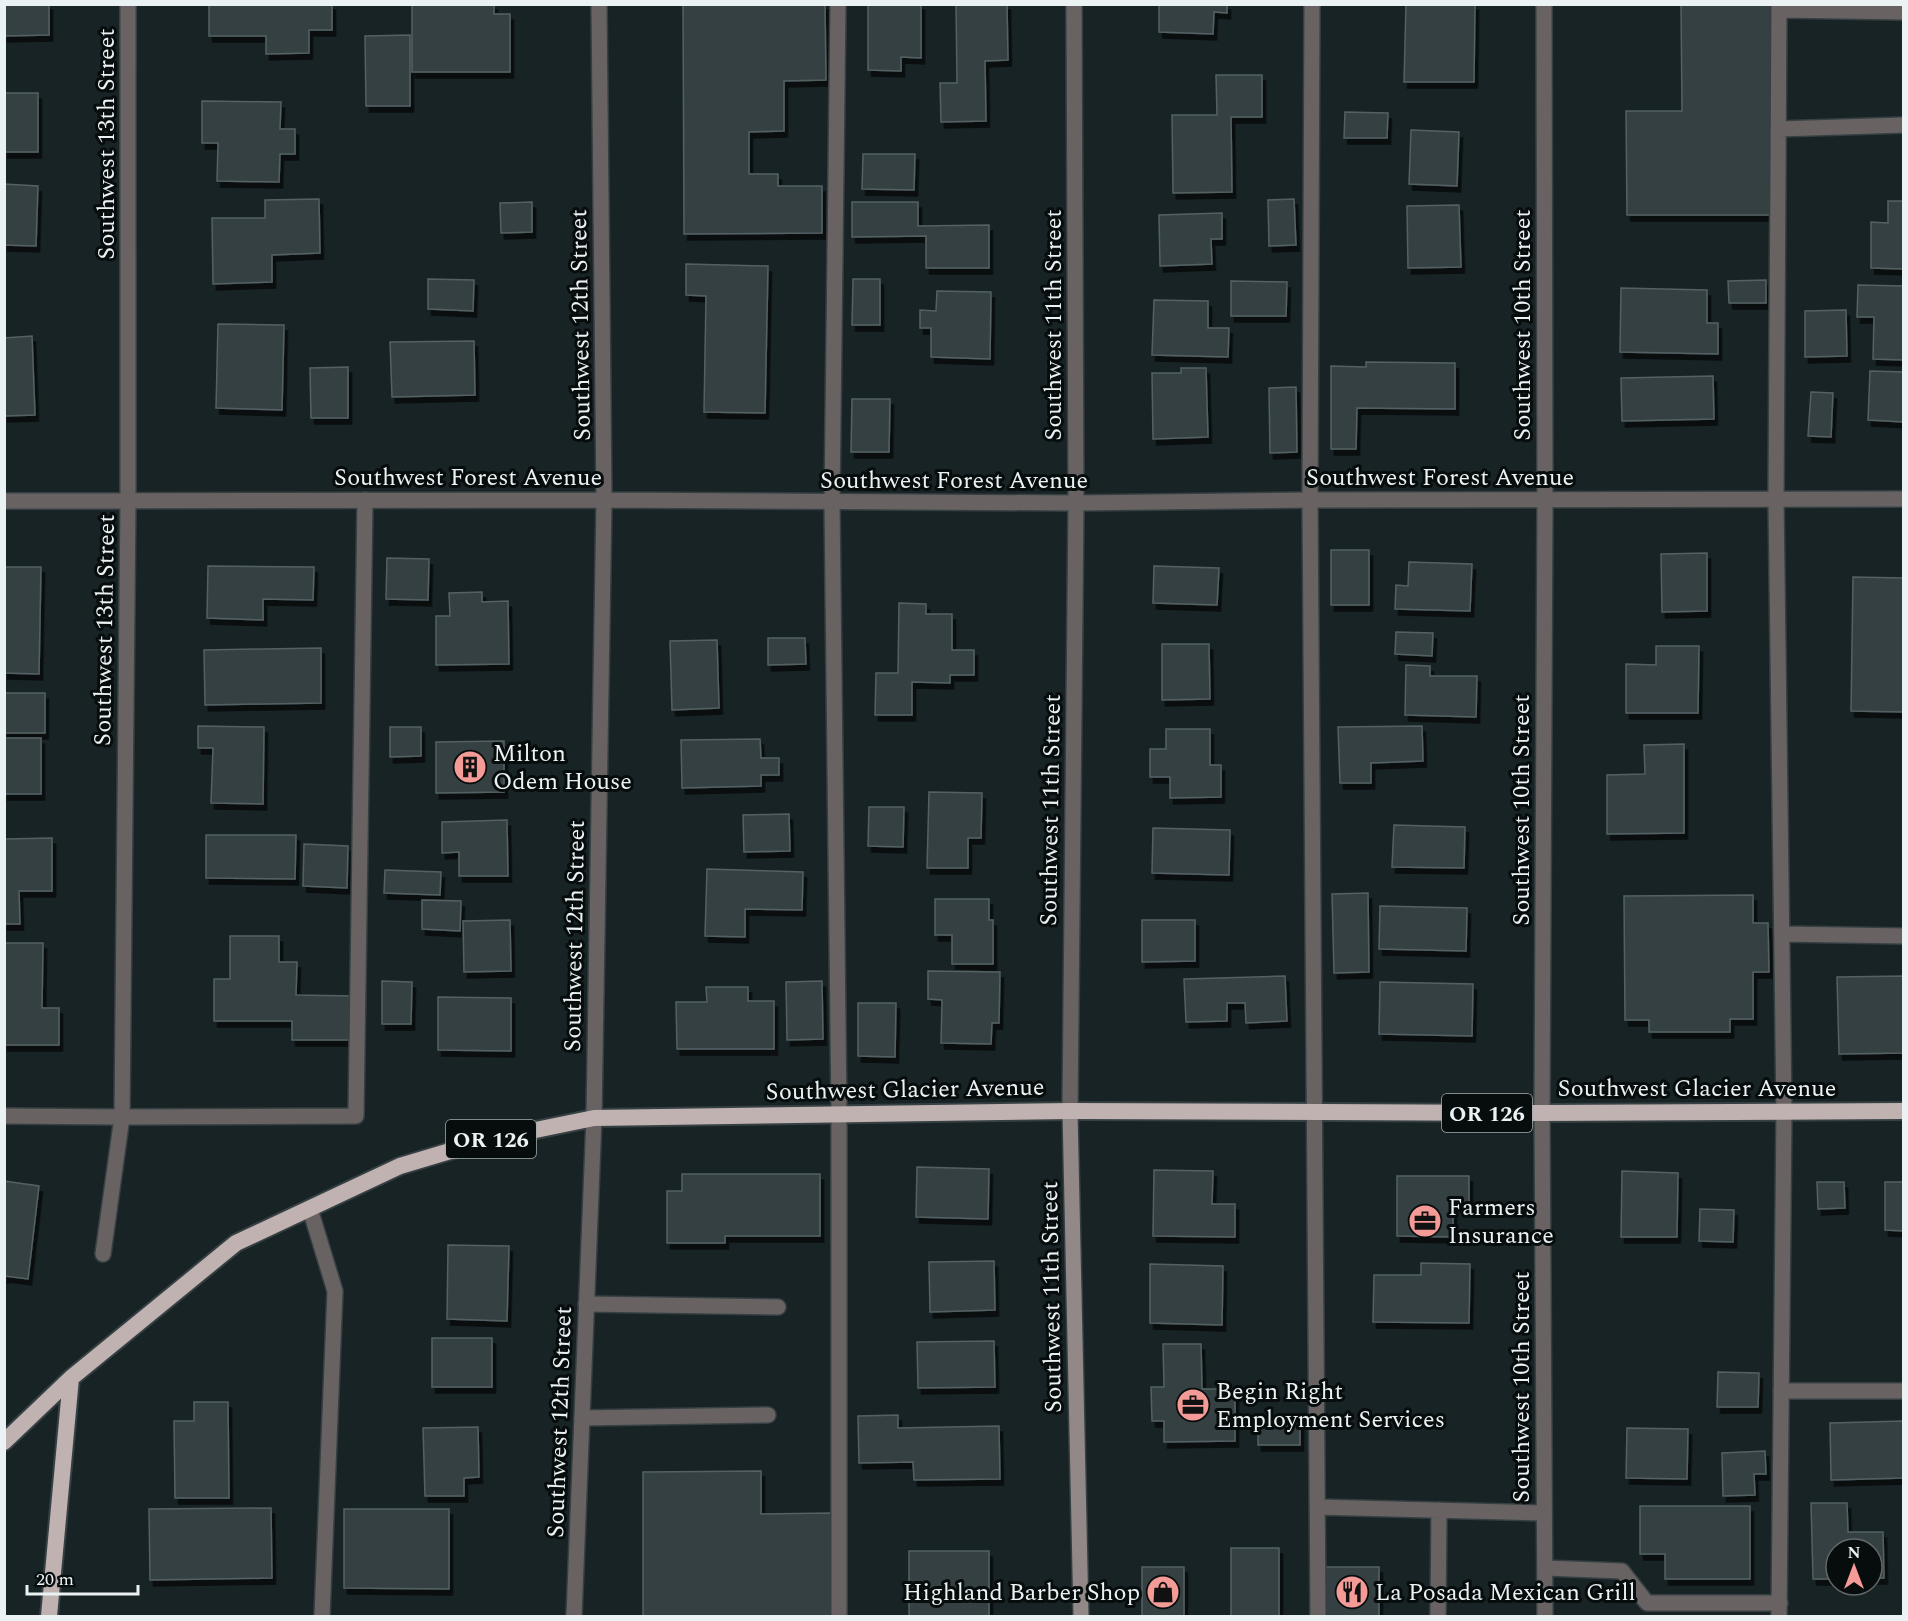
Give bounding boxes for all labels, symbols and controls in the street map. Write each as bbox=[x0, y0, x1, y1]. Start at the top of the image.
street label: Southwest 13th Street bbox=[89, 28, 125, 260]
street label: Southwest 12th Street bbox=[561, 209, 601, 441]
street label: Southwest 11th Street bbox=[1036, 209, 1072, 441]
street label: Southwest 10th Street bbox=[1505, 209, 1541, 441]
street label: Southwest Forest Avenue bbox=[334, 460, 602, 496]
street label: Southwest Forest Avenue bbox=[1306, 460, 1574, 496]
street label: Southwest Forest Avenue bbox=[820, 463, 1088, 499]
street label: Southwest 13th Street bbox=[85, 514, 125, 746]
street label: Southwest 11th Street bbox=[1031, 694, 1071, 926]
street label: Southwest 10th Street bbox=[1504, 694, 1540, 926]
place label: Milton Odem House bbox=[493, 736, 632, 800]
building icon: Milton Odem House bbox=[452, 749, 488, 785]
street label: Southwest 12th Street bbox=[555, 820, 595, 1052]
street label: Southwest Glacier Avenue bbox=[765, 1070, 1045, 1110]
street label: Southwest Glacier Avenue bbox=[1558, 1071, 1836, 1107]
road number: OR 126 bbox=[1442, 1094, 1532, 1132]
road number: OR 126 bbox=[446, 1120, 536, 1158]
street label: Southwest 11th Street bbox=[1032, 1181, 1072, 1413]
place label: Farmers Insurance bbox=[1448, 1190, 1554, 1254]
office icon: Farmers Insurance bbox=[1407, 1203, 1443, 1239]
street label: Southwest 10th Street bbox=[1504, 1271, 1540, 1503]
street label: Southwest 12th Street bbox=[538, 1306, 582, 1538]
place label: Begin Right Employment Services bbox=[1216, 1374, 1445, 1438]
office icon: Begin Right Employment Services bbox=[1175, 1387, 1211, 1423]
north arrow bbox=[1824, 1537, 1884, 1597]
text: N bbox=[1847, 1541, 1861, 1565]
scale bar bbox=[27, 1558, 138, 1596]
text: 20 m bbox=[36, 1566, 74, 1593]
shop icon: Highland Barber Shop bbox=[1145, 1574, 1181, 1610]
restaurant icon: La Posada Mexican Grill bbox=[1334, 1574, 1370, 1610]
place label: Highland Barber Shop bbox=[903, 1575, 1140, 1611]
place label: La Posada Mexican Grill bbox=[1375, 1575, 1636, 1611]

